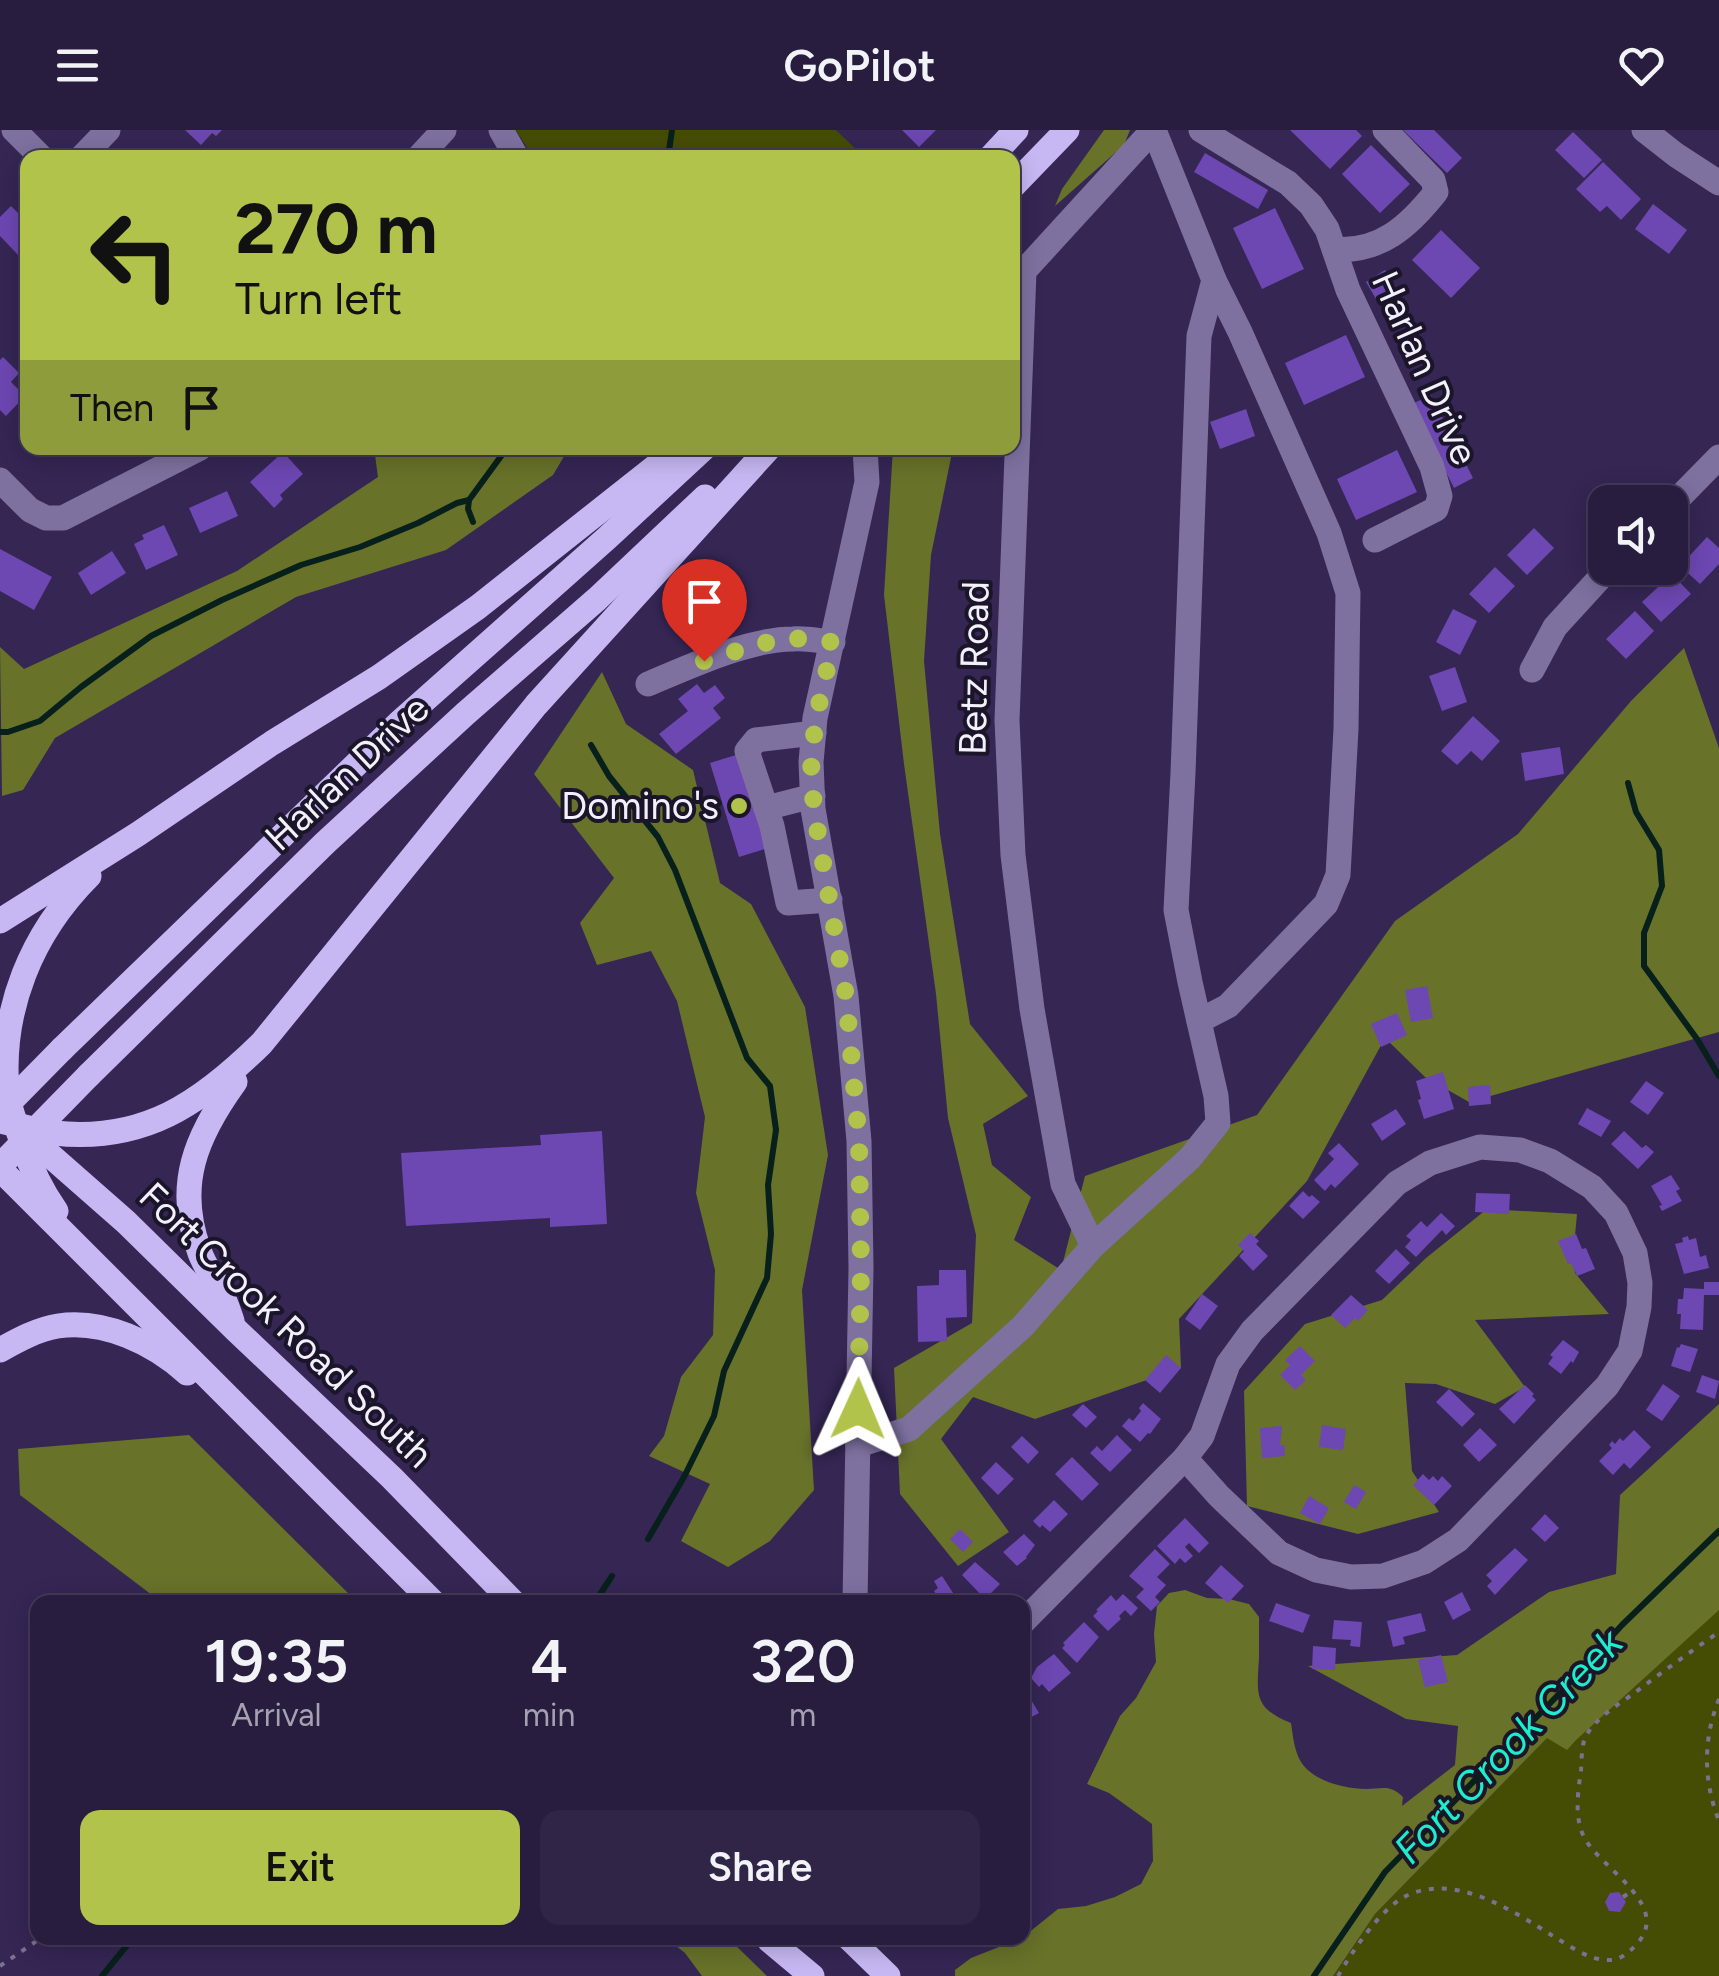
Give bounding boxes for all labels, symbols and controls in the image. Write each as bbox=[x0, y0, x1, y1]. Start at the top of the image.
icon: menu bbox=[50, 38, 105, 93]
text: GoPilot bbox=[783, 38, 936, 92]
icon: heart bbox=[1614, 38, 1669, 93]
text: 270 m bbox=[235, 186, 438, 271]
icon: left bbox=[70, 190, 200, 320]
street label: Harlan Drive bbox=[1362, 264, 1488, 472]
text: Turn left bbox=[235, 271, 402, 325]
icon: arrive bbox=[174, 380, 229, 435]
text: Then bbox=[70, 385, 154, 431]
map controls bbox=[1588, 485, 1688, 585]
button: sound bbox=[1588, 485, 1688, 585]
pin bbox=[662, 559, 747, 662]
icon: arrive bbox=[677, 574, 732, 629]
street label: Betz Road bbox=[949, 581, 999, 755]
street label: Harlan Drive bbox=[256, 686, 438, 860]
place label: Domino's bbox=[561, 783, 719, 829]
marker: Domino's bbox=[728, 795, 750, 817]
street label: Fort Crook Road South bbox=[130, 1173, 442, 1477]
position arrow bbox=[806, 1357, 910, 1461]
water label: Fort Crook Creek bbox=[1384, 1618, 1633, 1873]
text: 19:35 bbox=[204, 1625, 349, 1697]
text: 4 bbox=[530, 1625, 568, 1697]
text: 320 bbox=[750, 1625, 856, 1697]
text: Arrival bbox=[231, 1696, 322, 1734]
text: min bbox=[523, 1696, 575, 1734]
text: m bbox=[789, 1696, 816, 1734]
button: Exit bbox=[80, 1810, 520, 1925]
button: Share bbox=[540, 1810, 980, 1925]

